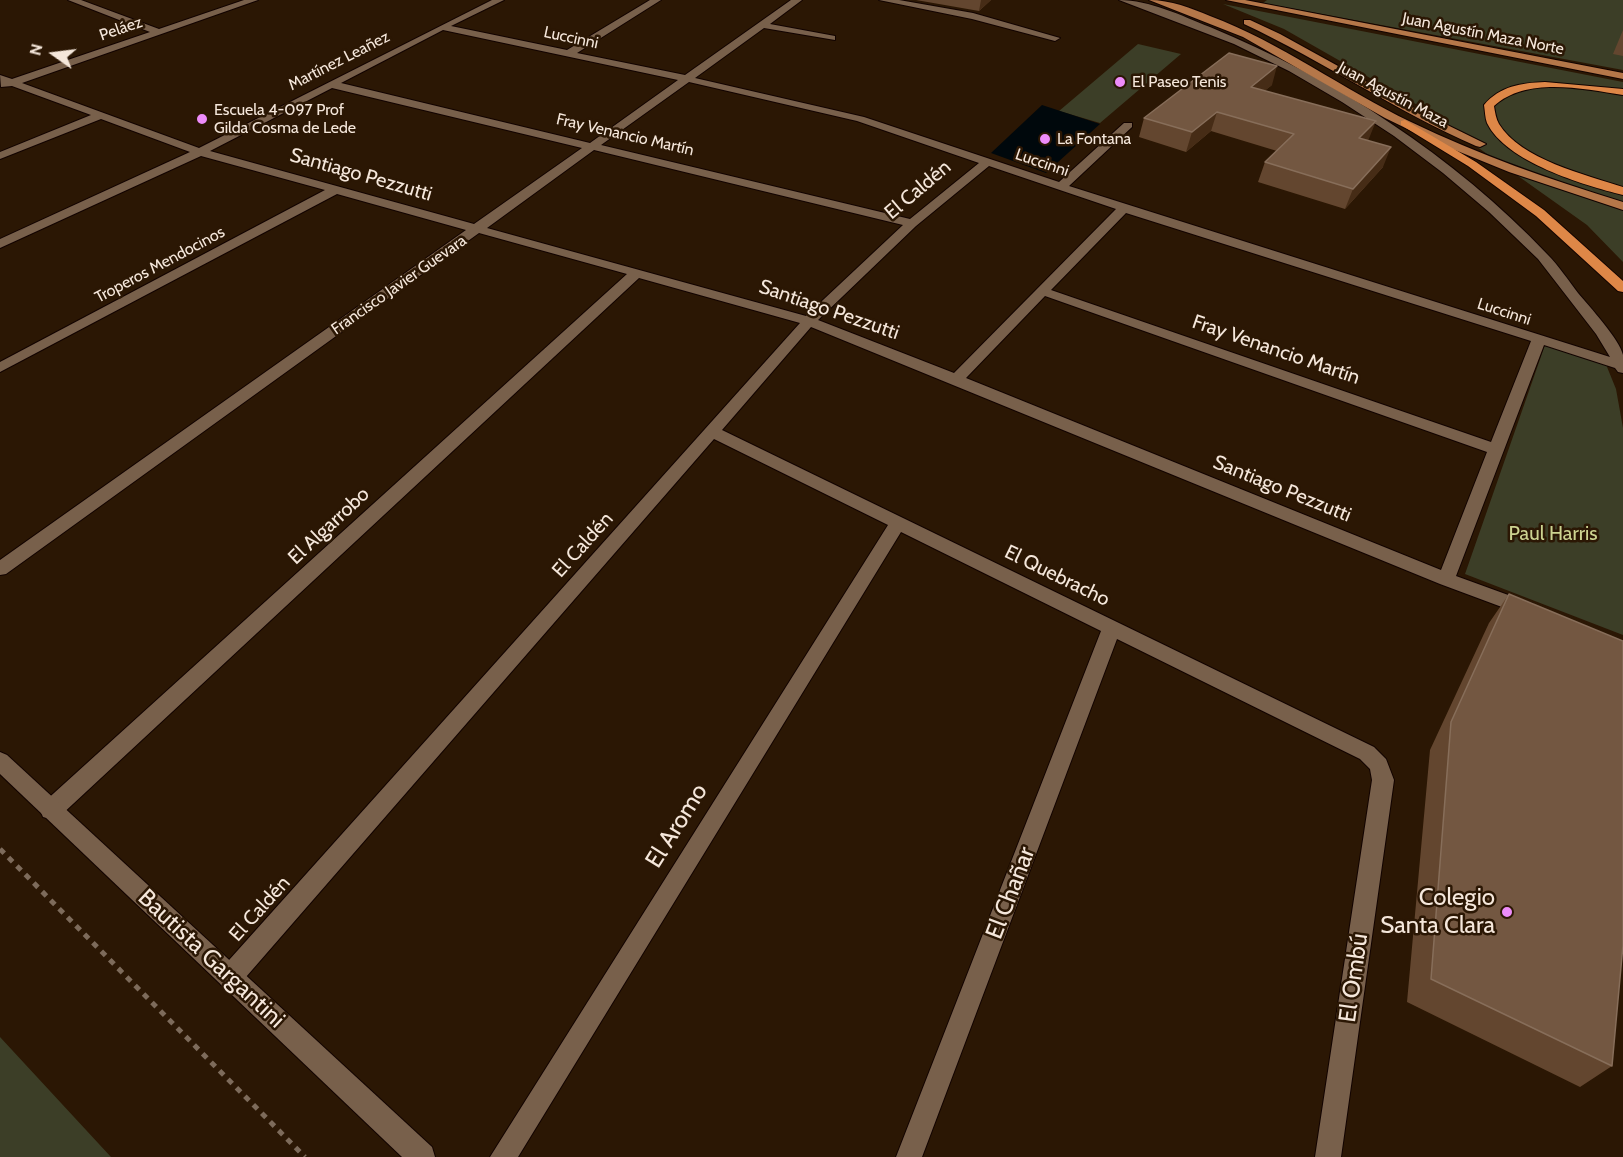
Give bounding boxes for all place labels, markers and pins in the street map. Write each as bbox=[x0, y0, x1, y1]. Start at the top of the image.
place label: El Paseo Tenis bbox=[1132, 72, 1226, 92]
marker: El Paseo Tenis bbox=[1113, 75, 1127, 89]
place label: Escuela 4-097 Prof Gilda Cosma de Lede bbox=[214, 100, 356, 138]
marker: Escuela 4-097 Prof Gilda Cosma de Lede bbox=[195, 112, 209, 126]
place label: La Fontana bbox=[1057, 129, 1131, 149]
marker: La Fontana bbox=[1038, 132, 1052, 146]
place label: Colegio Santa Clara bbox=[1380, 884, 1495, 940]
marker: Colegio Santa Clara bbox=[1500, 905, 1514, 919]

